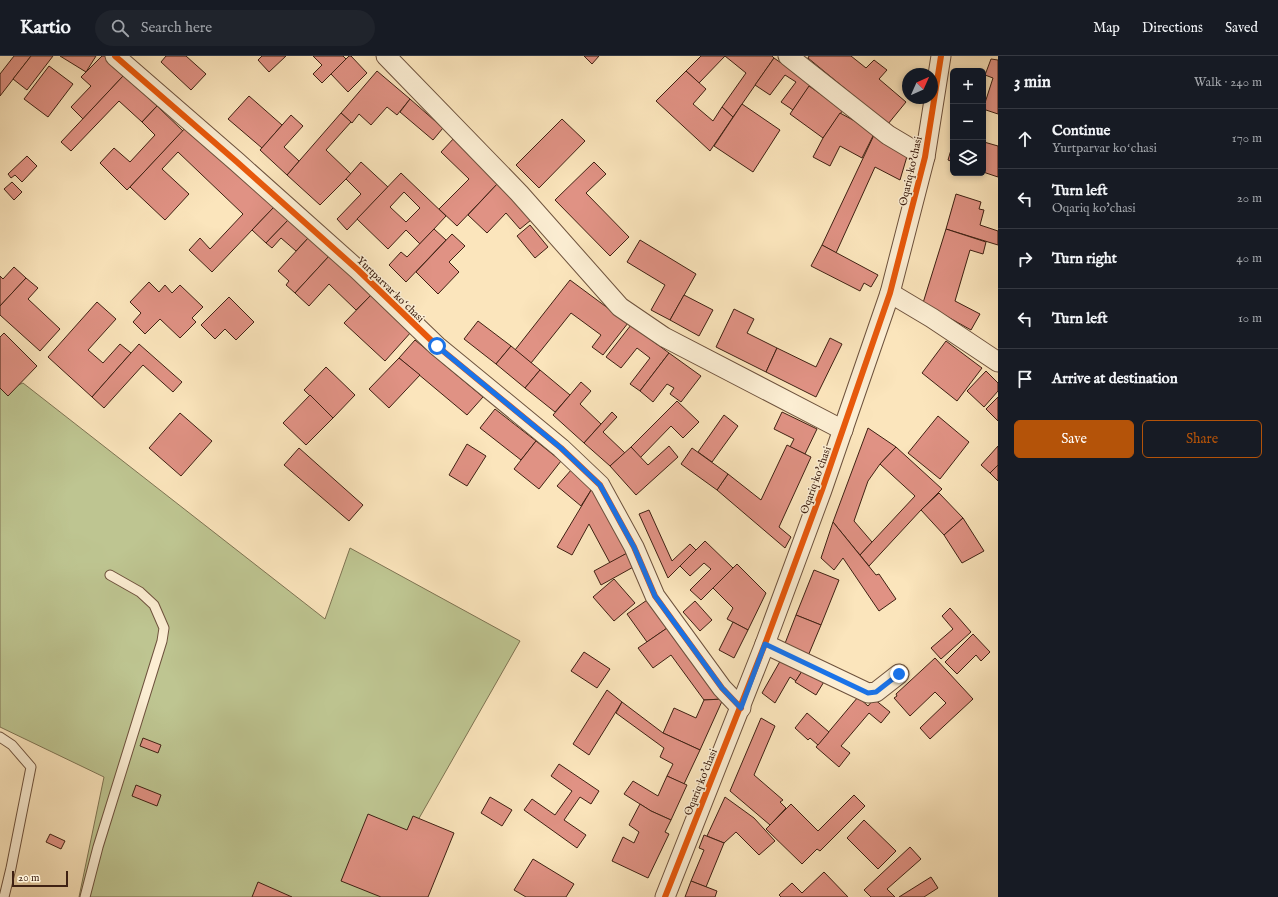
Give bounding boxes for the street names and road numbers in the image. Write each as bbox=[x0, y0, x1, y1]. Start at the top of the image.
street label: Oqariq ko'chasi bbox=[896, 135, 926, 207]
street label: Yurtparvar koʻchasi bbox=[353, 254, 427, 326]
street label: Oqariq ko'chasi bbox=[797, 445, 835, 516]
street label: Oqariq ko'chasi bbox=[681, 747, 721, 818]

